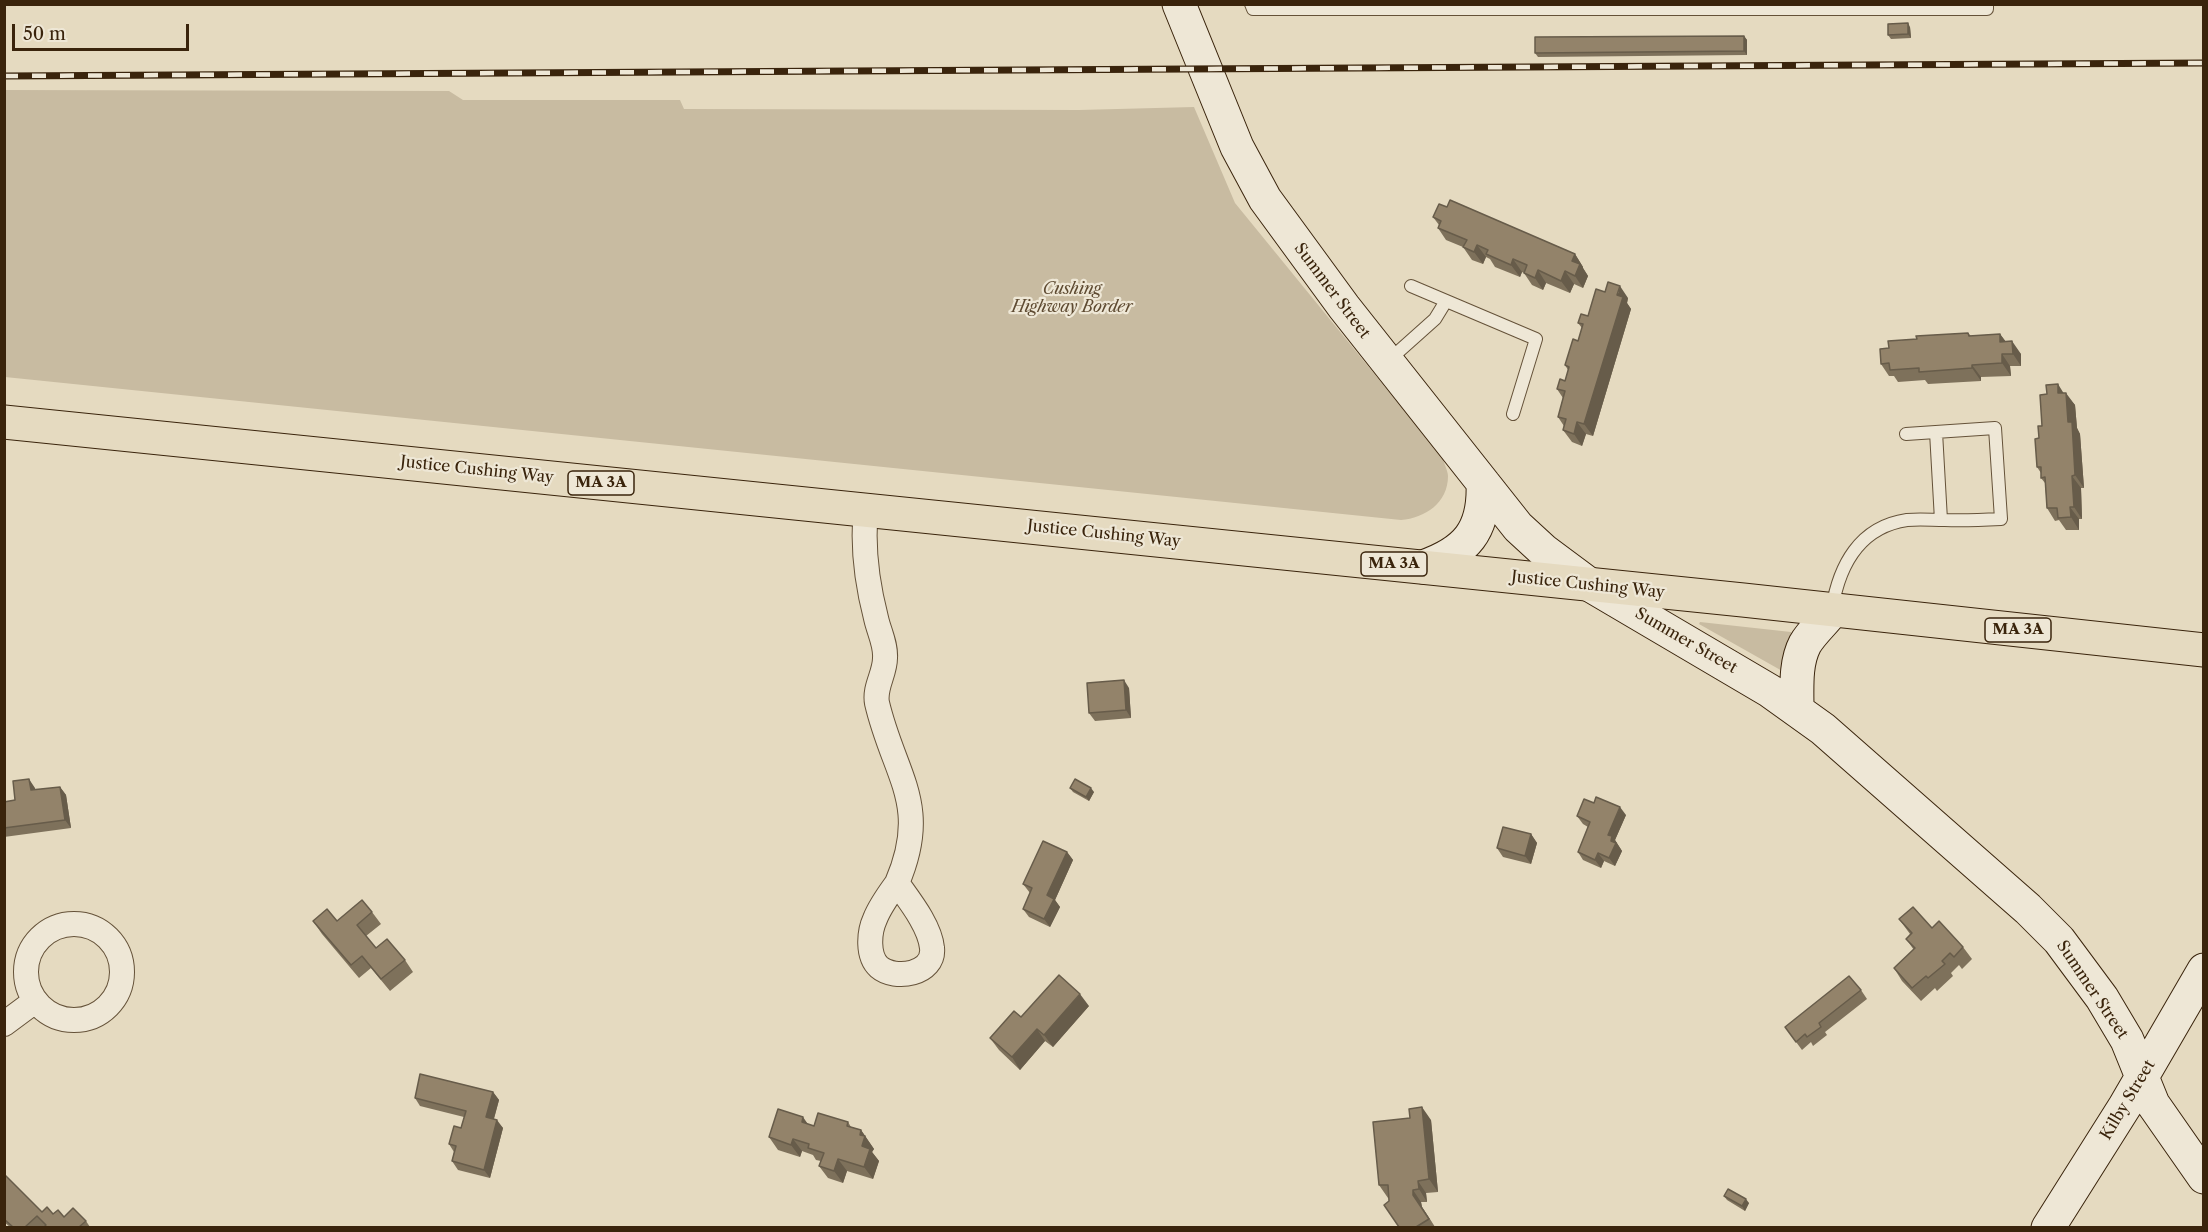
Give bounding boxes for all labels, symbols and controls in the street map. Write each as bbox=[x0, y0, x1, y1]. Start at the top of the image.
scale bar bbox=[15, 12, 192, 50]
text: 50 m bbox=[23, 23, 66, 45]
street label: Summer Street bbox=[1290, 239, 1374, 343]
park label: Cushing Highway Border bbox=[1011, 279, 1133, 317]
street label: Justice Cushing Way bbox=[399, 452, 555, 488]
road number: MA 3A bbox=[568, 471, 634, 495]
street label: Justice Cushing Way bbox=[1026, 516, 1182, 552]
road number: MA 3A bbox=[1361, 552, 1427, 576]
street label: Justice Cushing Way bbox=[1510, 567, 1666, 603]
street label: Summer Street bbox=[1632, 604, 1740, 678]
road number: MA 3A bbox=[1985, 618, 2051, 642]
street label: Summer Street bbox=[2052, 937, 2132, 1043]
street label: Kilby Street bbox=[2097, 1057, 2159, 1143]

